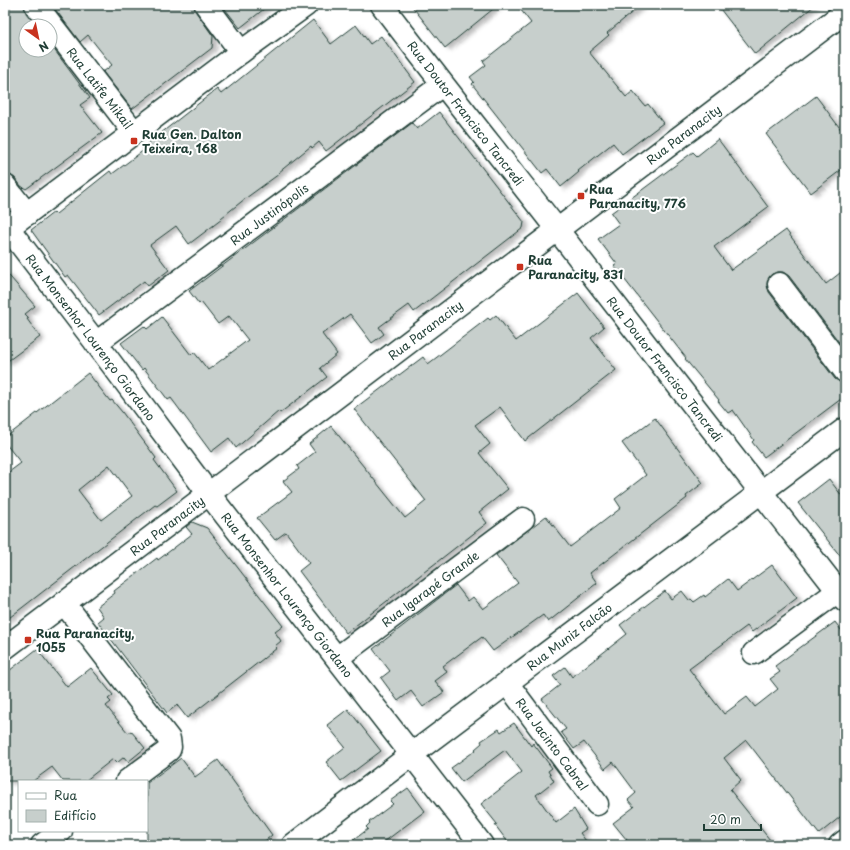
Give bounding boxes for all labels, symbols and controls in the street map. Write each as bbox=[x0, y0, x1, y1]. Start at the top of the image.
north arrow bbox=[18, 18, 58, 58]
text: N bbox=[35, 37, 52, 56]
street label: Rua Doutor Francisco Tancredi bbox=[403, 37, 528, 189]
street label: Rua Latife Mikail bbox=[63, 43, 138, 133]
street label: Rua Paranacity bbox=[642, 100, 725, 168]
place label: Rua Gen. Dalton Teixeira, 168 bbox=[142, 125, 242, 157]
marker: Rua Gen. Dalton Teixeira, 168 bbox=[129, 136, 139, 146]
street label: Rua Justinópolis bbox=[226, 178, 313, 249]
place label: Rua Paranacity, 776 bbox=[589, 180, 686, 212]
marker: Rua Paranacity, 776 bbox=[576, 191, 586, 201]
street label: Rua Monsenhor Lourenço Giordano bbox=[22, 250, 160, 424]
place label: Rua Paranacity, 831 bbox=[528, 251, 623, 283]
marker: Rua Paranacity, 831 bbox=[515, 262, 525, 272]
street label: Rua Doutor Francisco Tancredi bbox=[603, 292, 727, 445]
street label: Rua Paranacity bbox=[384, 296, 466, 364]
street label: Rua Paranacity bbox=[126, 491, 208, 560]
street label: Rua Monsenhor Lourenço Giordano bbox=[217, 508, 358, 681]
street label: Rua Igarapé Grande bbox=[378, 546, 483, 631]
street label: Rua Muniz Falcão bbox=[523, 598, 616, 674]
place label: Rua Paranacity, 1055 bbox=[36, 624, 135, 656]
marker: Rua Paranacity, 1055 bbox=[23, 635, 33, 645]
street label: Rua Jacinto Cabral bbox=[512, 694, 593, 794]
legend bbox=[18, 780, 148, 832]
text: Rua bbox=[54, 786, 78, 804]
text: Edifício bbox=[54, 806, 96, 824]
scale bar bbox=[704, 806, 761, 832]
text: 20 m bbox=[710, 810, 741, 828]

